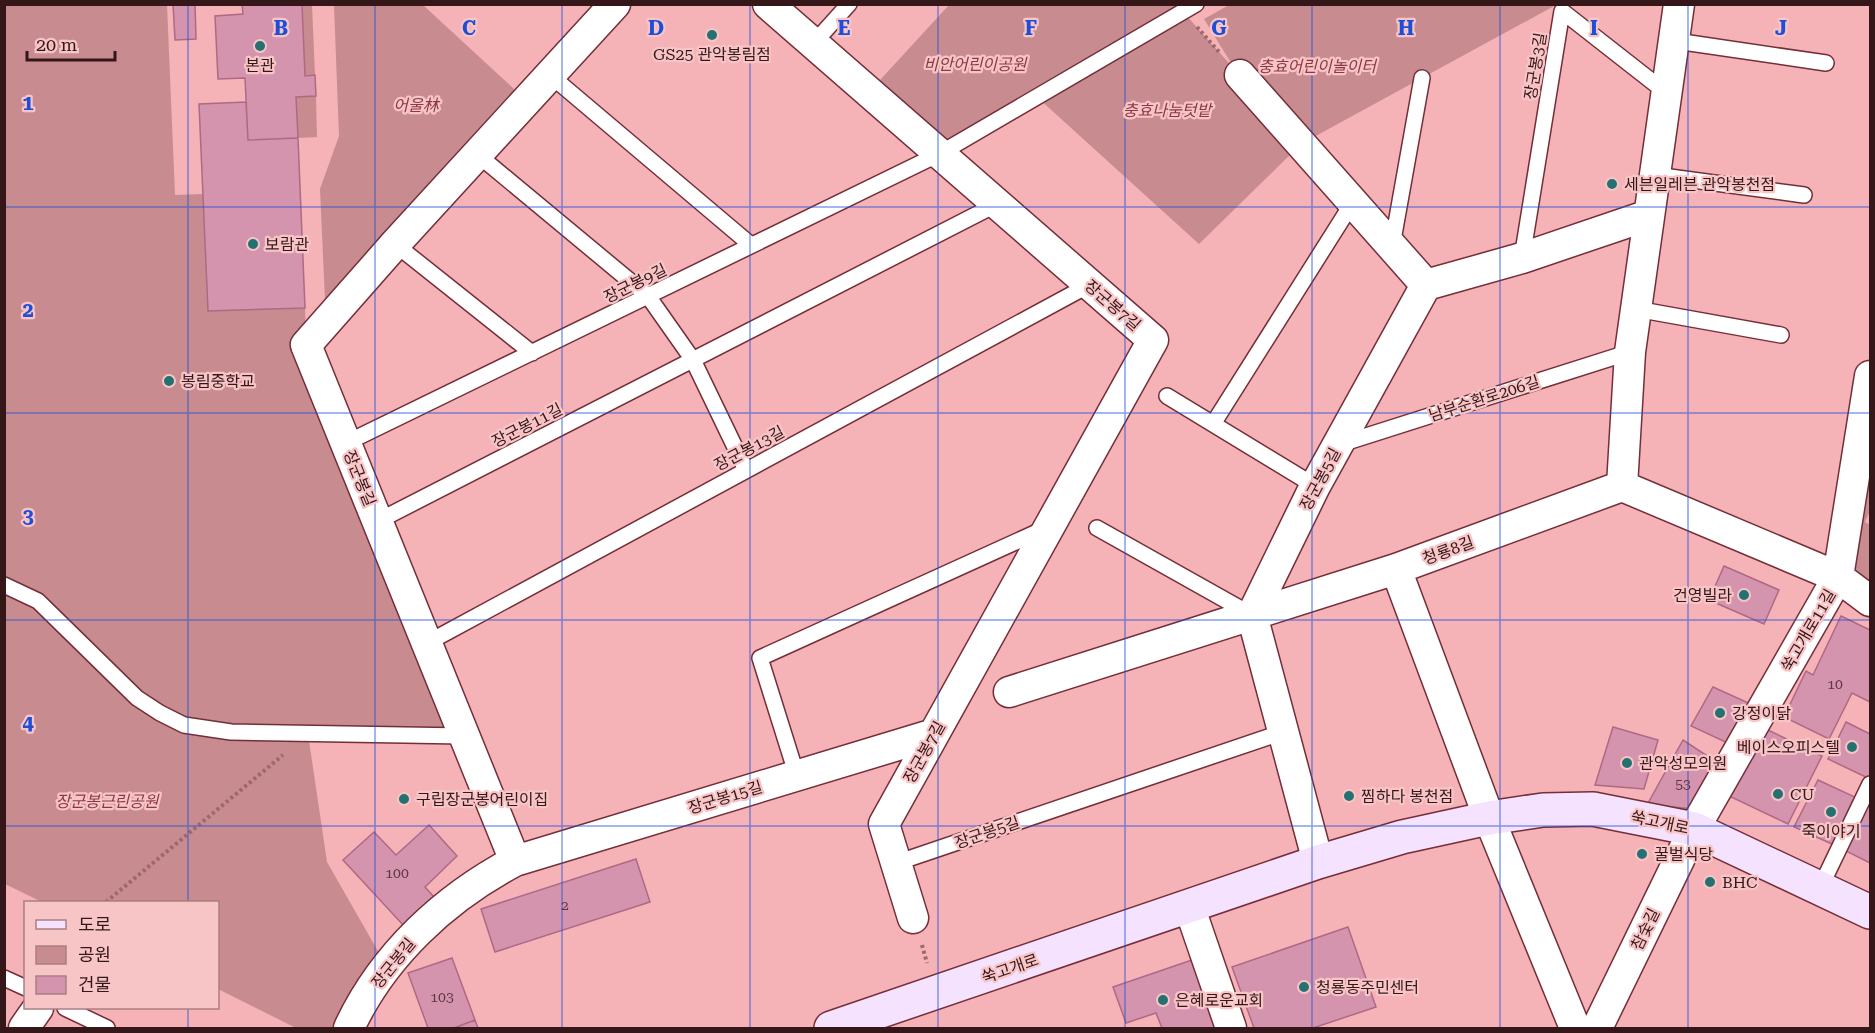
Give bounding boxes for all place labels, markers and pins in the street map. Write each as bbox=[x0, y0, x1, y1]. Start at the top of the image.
marker: GS25 관악봉림점 bbox=[705, 28, 719, 42]
marker: 본관 bbox=[253, 39, 267, 53]
place label: GS25 관악봉림점 bbox=[653, 45, 771, 64]
place label: 본관 bbox=[245, 56, 275, 75]
place label: 세븐일레븐 관악봉천점 bbox=[1624, 175, 1775, 194]
marker: 세븐일레븐 관악봉천점 bbox=[1605, 177, 1619, 191]
place label: 보람관 bbox=[265, 235, 309, 254]
marker: 보람관 bbox=[246, 237, 260, 251]
place label: 봉림중학교 bbox=[181, 372, 255, 391]
marker: 봉림중학교 bbox=[162, 374, 176, 388]
place label: 건영빌라 bbox=[1673, 586, 1732, 605]
marker: 건영빌라 bbox=[1737, 588, 1751, 602]
place label: 강정이닭 bbox=[1732, 704, 1791, 723]
marker: 강정이닭 bbox=[1713, 706, 1727, 720]
place label: 베이스오피스텔 bbox=[1737, 738, 1840, 757]
marker: 베이스오피스텔 bbox=[1845, 740, 1859, 754]
place label: 관악성모의원 bbox=[1639, 754, 1727, 773]
marker: 관악성모의원 bbox=[1620, 756, 1634, 770]
place label: CU bbox=[1790, 785, 1814, 804]
place label: 찜하다 봉천점 bbox=[1361, 787, 1453, 806]
marker: CU bbox=[1771, 787, 1785, 801]
marker: 찜하다 봉천점 bbox=[1342, 789, 1356, 803]
place label: 구립장군봉어린이집 bbox=[416, 790, 548, 809]
marker: 구립장군봉어린이집 bbox=[397, 792, 411, 806]
marker: 죽이야기 bbox=[1824, 805, 1838, 819]
place label: 죽이야기 bbox=[1802, 822, 1860, 841]
place label: 꿀벌식당 bbox=[1654, 845, 1713, 864]
marker: 꿀벌식당 bbox=[1635, 847, 1649, 861]
place label: BHC bbox=[1722, 873, 1758, 892]
marker: BHC bbox=[1703, 875, 1717, 889]
place label: 청룡동주민센터 bbox=[1316, 978, 1419, 997]
marker: 청룡동주민센터 bbox=[1297, 980, 1311, 994]
place label: 은혜로운교회 bbox=[1175, 991, 1263, 1010]
marker: 은혜로운교회 bbox=[1156, 993, 1170, 1007]

